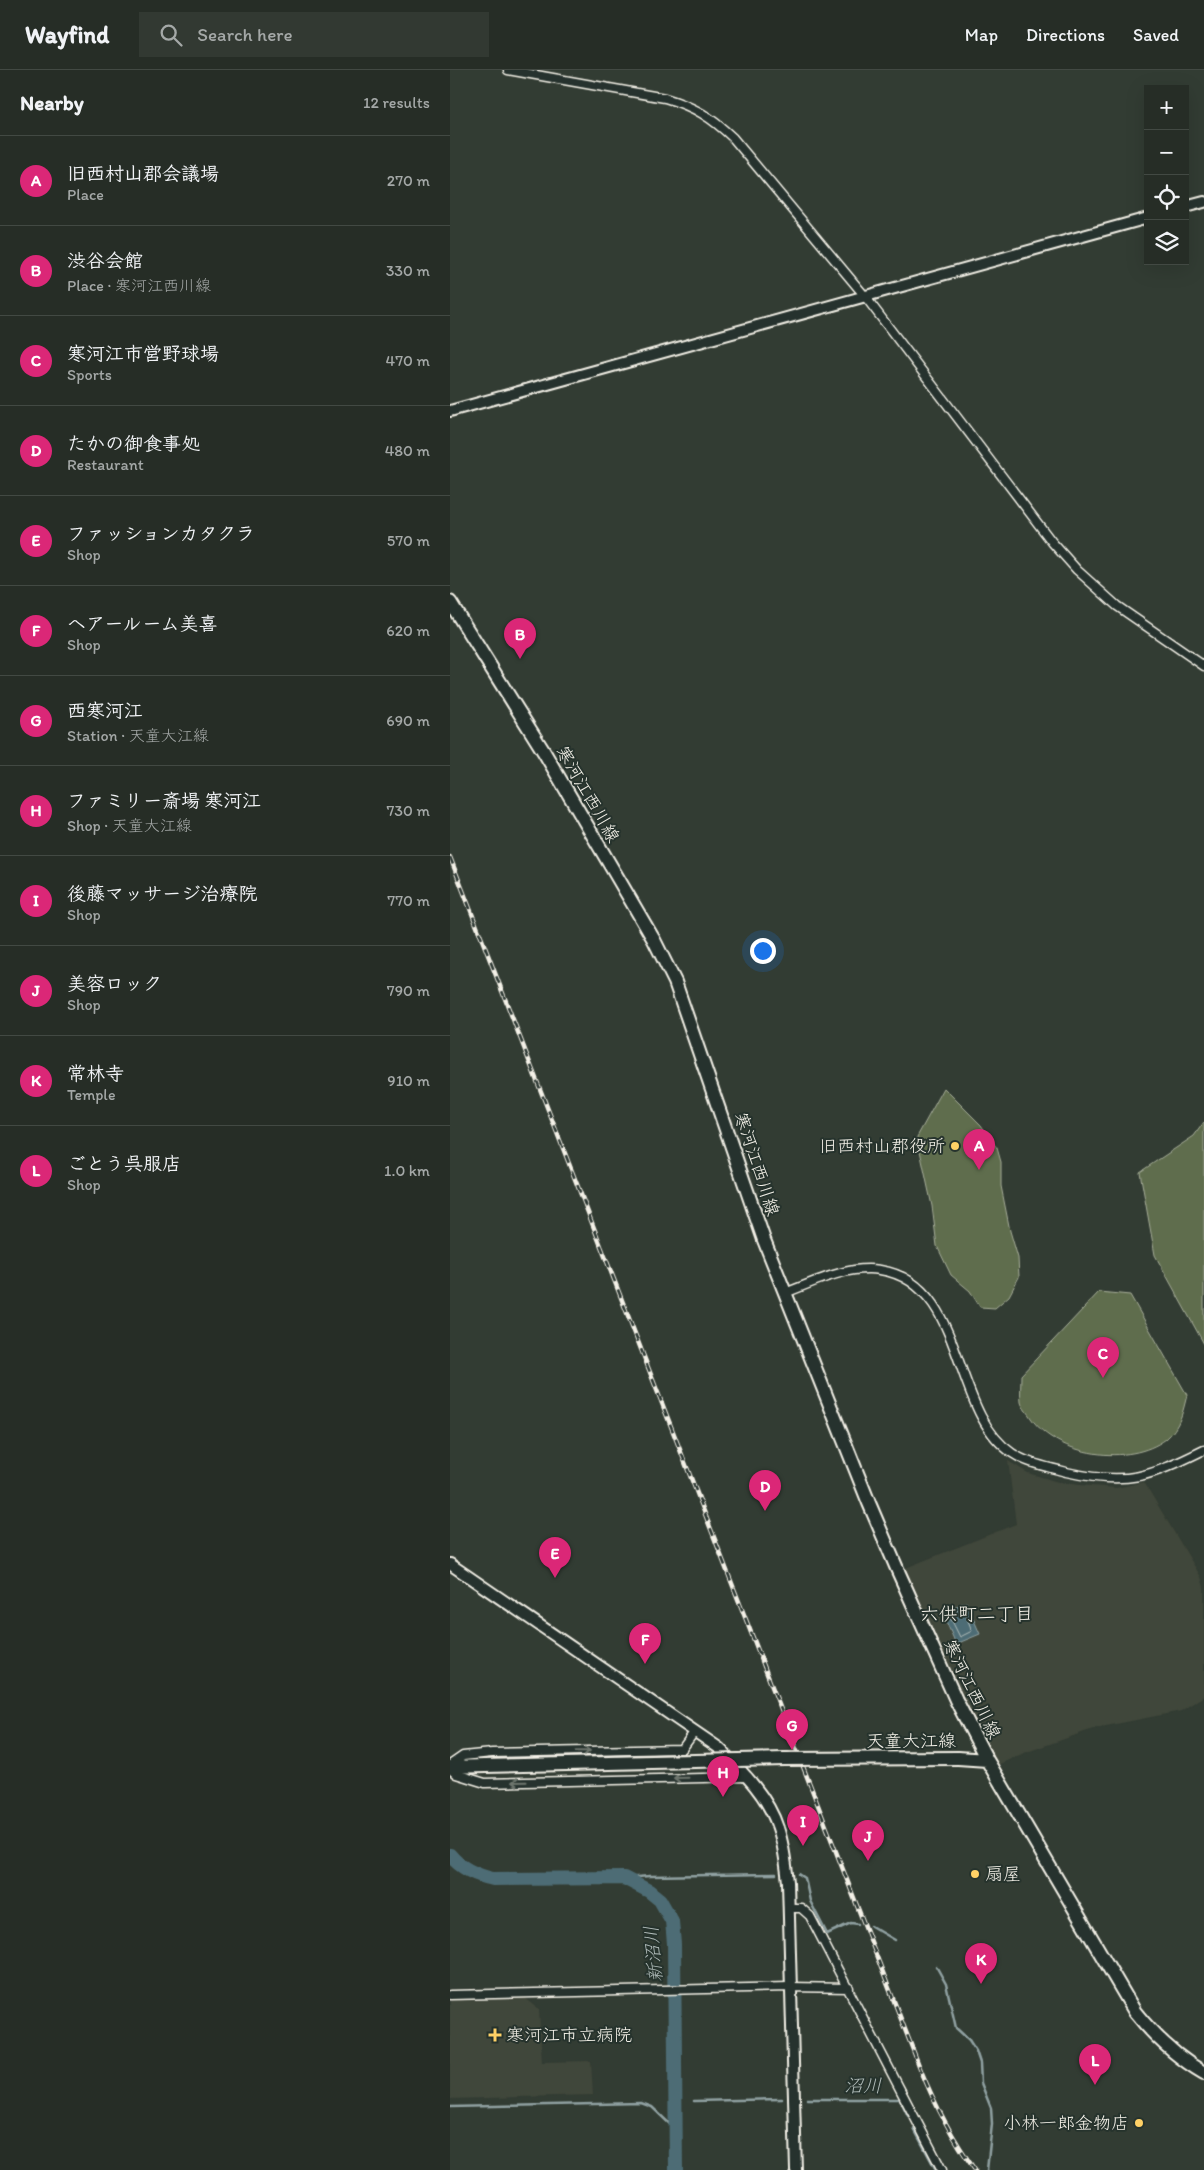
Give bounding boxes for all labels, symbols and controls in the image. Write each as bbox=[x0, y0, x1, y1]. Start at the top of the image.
search box bbox=[139, 12, 489, 57]
text: Wayfind bbox=[25, 20, 109, 49]
icon: search bbox=[157, 21, 185, 49]
text: Search here bbox=[197, 23, 293, 46]
text: Map bbox=[965, 24, 998, 46]
text: Directions bbox=[1026, 24, 1105, 46]
text: Saved bbox=[1133, 24, 1179, 46]
map controls bbox=[1144, 85, 1189, 265]
button: + bbox=[1144, 85, 1189, 130]
text: Nearby bbox=[20, 90, 84, 115]
text: 12 results bbox=[363, 93, 430, 112]
button: − bbox=[1144, 130, 1189, 175]
text: 旧西村山郡会議場 bbox=[67, 162, 219, 185]
text: A bbox=[31, 171, 41, 190]
text: 270 m bbox=[387, 171, 430, 190]
button: locate bbox=[1144, 175, 1189, 220]
text: Place bbox=[67, 185, 104, 204]
button: layers bbox=[1144, 220, 1189, 265]
text: 渋谷会館 bbox=[67, 249, 143, 272]
text: B bbox=[31, 261, 41, 280]
text: 330 m bbox=[386, 261, 430, 280]
text: Place · 寒河江西川線 bbox=[67, 276, 211, 295]
text: 寒河江市営野球場 bbox=[67, 342, 219, 365]
text: C bbox=[31, 351, 41, 370]
text: 470 m bbox=[386, 351, 430, 370]
text: Sports bbox=[67, 365, 112, 384]
text: たかの御食事処 bbox=[67, 432, 200, 455]
text: D bbox=[31, 441, 41, 460]
text: 480 m bbox=[385, 441, 430, 460]
text: Restaurant bbox=[67, 455, 144, 474]
text: ファッションカタクラ bbox=[67, 522, 255, 545]
text: E bbox=[32, 531, 40, 550]
text: 570 m bbox=[387, 531, 430, 550]
text: Shop bbox=[67, 545, 101, 564]
text: ヘアールーム美喜 bbox=[67, 612, 217, 635]
pin: B bbox=[504, 618, 536, 659]
text: F bbox=[32, 621, 40, 640]
text: 620 m bbox=[386, 621, 430, 640]
text: Shop bbox=[67, 635, 101, 654]
text: 西寒河江 bbox=[67, 699, 143, 722]
text: G bbox=[30, 711, 42, 730]
text: 690 m bbox=[386, 711, 430, 730]
text: Station · 天童大江線 bbox=[67, 726, 209, 745]
street label: 寒河江西川線 bbox=[551, 742, 625, 846]
text: ファミリー斎場 寒河江 bbox=[67, 789, 261, 812]
text: H bbox=[30, 801, 42, 820]
text: 730 m bbox=[386, 801, 430, 820]
text: Shop · 天童大江線 bbox=[67, 816, 192, 835]
text: 後藤マッサージ治療院 bbox=[67, 882, 257, 905]
text: I bbox=[33, 891, 39, 910]
text: 770 m bbox=[387, 891, 430, 910]
text: Shop bbox=[67, 905, 101, 924]
your location bbox=[750, 938, 776, 964]
text: 美容ロック bbox=[67, 972, 162, 995]
text: J bbox=[32, 981, 40, 1000]
text: 790 m bbox=[387, 981, 430, 1000]
text: Shop bbox=[67, 995, 101, 1014]
text: 常林寺 bbox=[67, 1062, 124, 1085]
text: K bbox=[31, 1071, 41, 1090]
text: 910 m bbox=[387, 1071, 430, 1090]
text: Temple bbox=[67, 1085, 116, 1104]
street label: 寒河江西川線 bbox=[730, 1109, 784, 1219]
pin: A bbox=[963, 1129, 995, 1170]
place label: 旧西村山郡役所 bbox=[819, 1135, 945, 1157]
marker: 旧西村山郡役所 bbox=[949, 1140, 961, 1152]
text: ごとう呉服店 bbox=[67, 1152, 181, 1175]
text: L bbox=[32, 1161, 40, 1180]
text: 1.0 km bbox=[384, 1161, 430, 1180]
text: Shop bbox=[67, 1175, 101, 1194]
pin: C bbox=[1087, 1337, 1119, 1378]
pin: D bbox=[749, 1470, 781, 1511]
pin: E bbox=[539, 1537, 571, 1578]
district label: 六供町二丁目 bbox=[920, 1602, 1034, 1625]
pin: F bbox=[629, 1623, 661, 1664]
street label: 寒河江西川線 bbox=[938, 1636, 1006, 1742]
pin: G bbox=[776, 1709, 808, 1750]
street label: 天童大江線 bbox=[866, 1730, 956, 1752]
one-way arrow bbox=[575, 1746, 591, 1756]
pin: H bbox=[707, 1756, 739, 1797]
one-way arrow bbox=[674, 1773, 690, 1783]
one-way arrow bbox=[511, 1777, 528, 1787]
pin: I bbox=[787, 1805, 819, 1846]
pin: J bbox=[852, 1820, 884, 1861]
place label: 扇屋 bbox=[985, 1863, 1021, 1885]
marker: 扇屋 bbox=[969, 1868, 981, 1880]
water label: 新沼川 bbox=[639, 1925, 667, 1983]
pin: K bbox=[965, 1943, 997, 1984]
place label: 寒河江市立病院 bbox=[506, 2024, 632, 2046]
marker: 寒河江市立病院 bbox=[488, 2028, 502, 2042]
pin: L bbox=[1079, 2044, 1111, 2085]
water label: 沼川 bbox=[844, 2074, 882, 2097]
place label: 小林一郎金物店 bbox=[1003, 2112, 1129, 2134]
marker: 小林一郎金物店 bbox=[1133, 2117, 1145, 2129]

